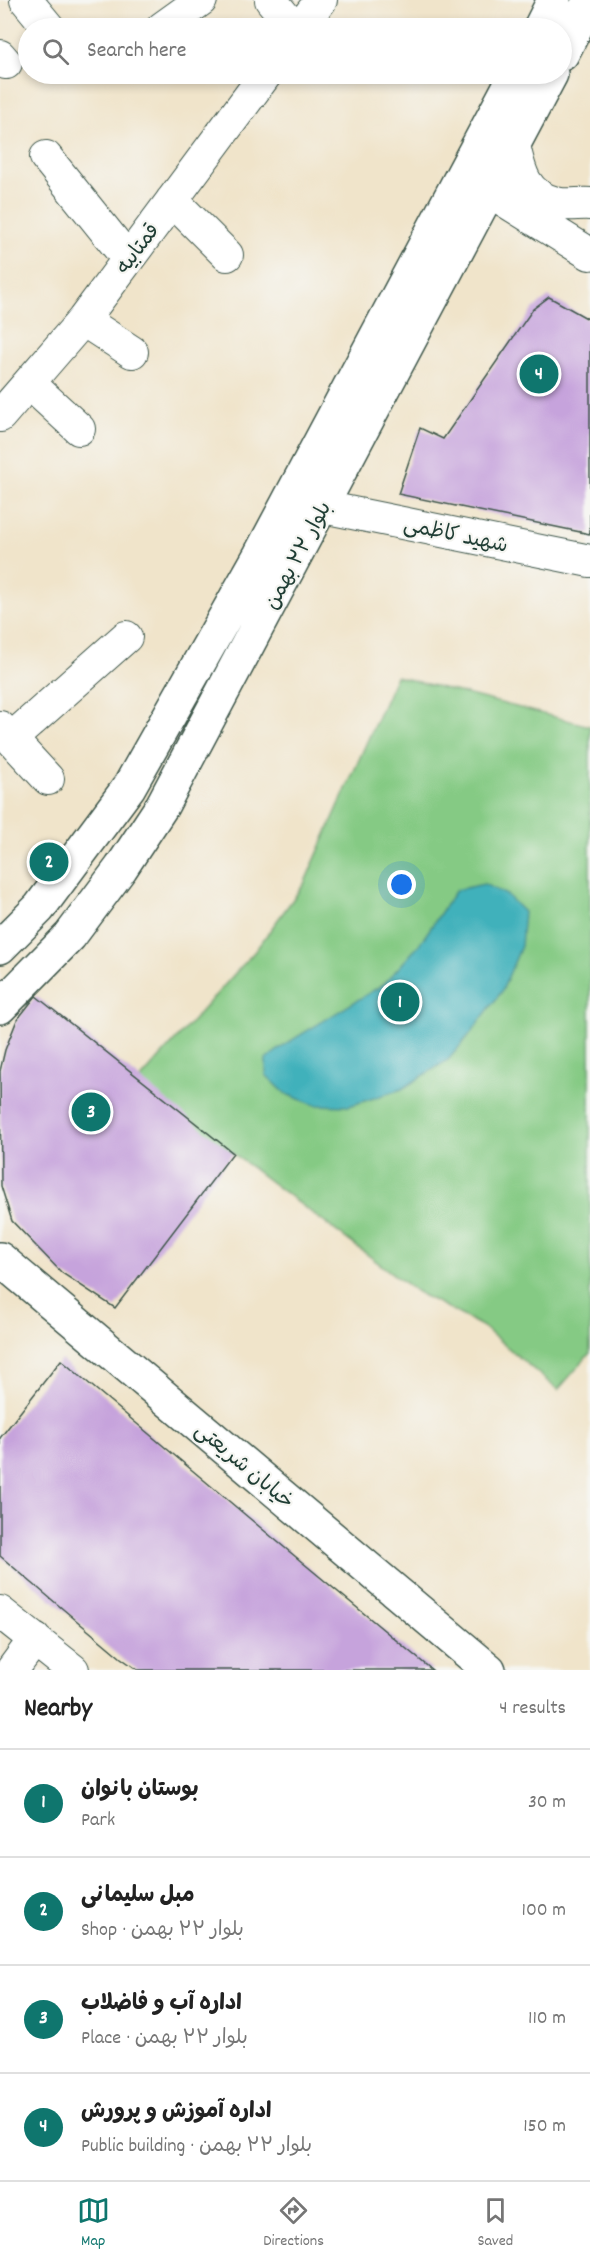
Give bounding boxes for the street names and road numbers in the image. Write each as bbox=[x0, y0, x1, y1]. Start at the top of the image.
street label: قمتابیه bbox=[110, 218, 169, 282]
street label: بلوار ۲۲ بهمن bbox=[259, 497, 341, 616]
street label: شهید کاظمی bbox=[400, 511, 510, 563]
street label: خیابان شریعتی bbox=[187, 1417, 299, 1518]

